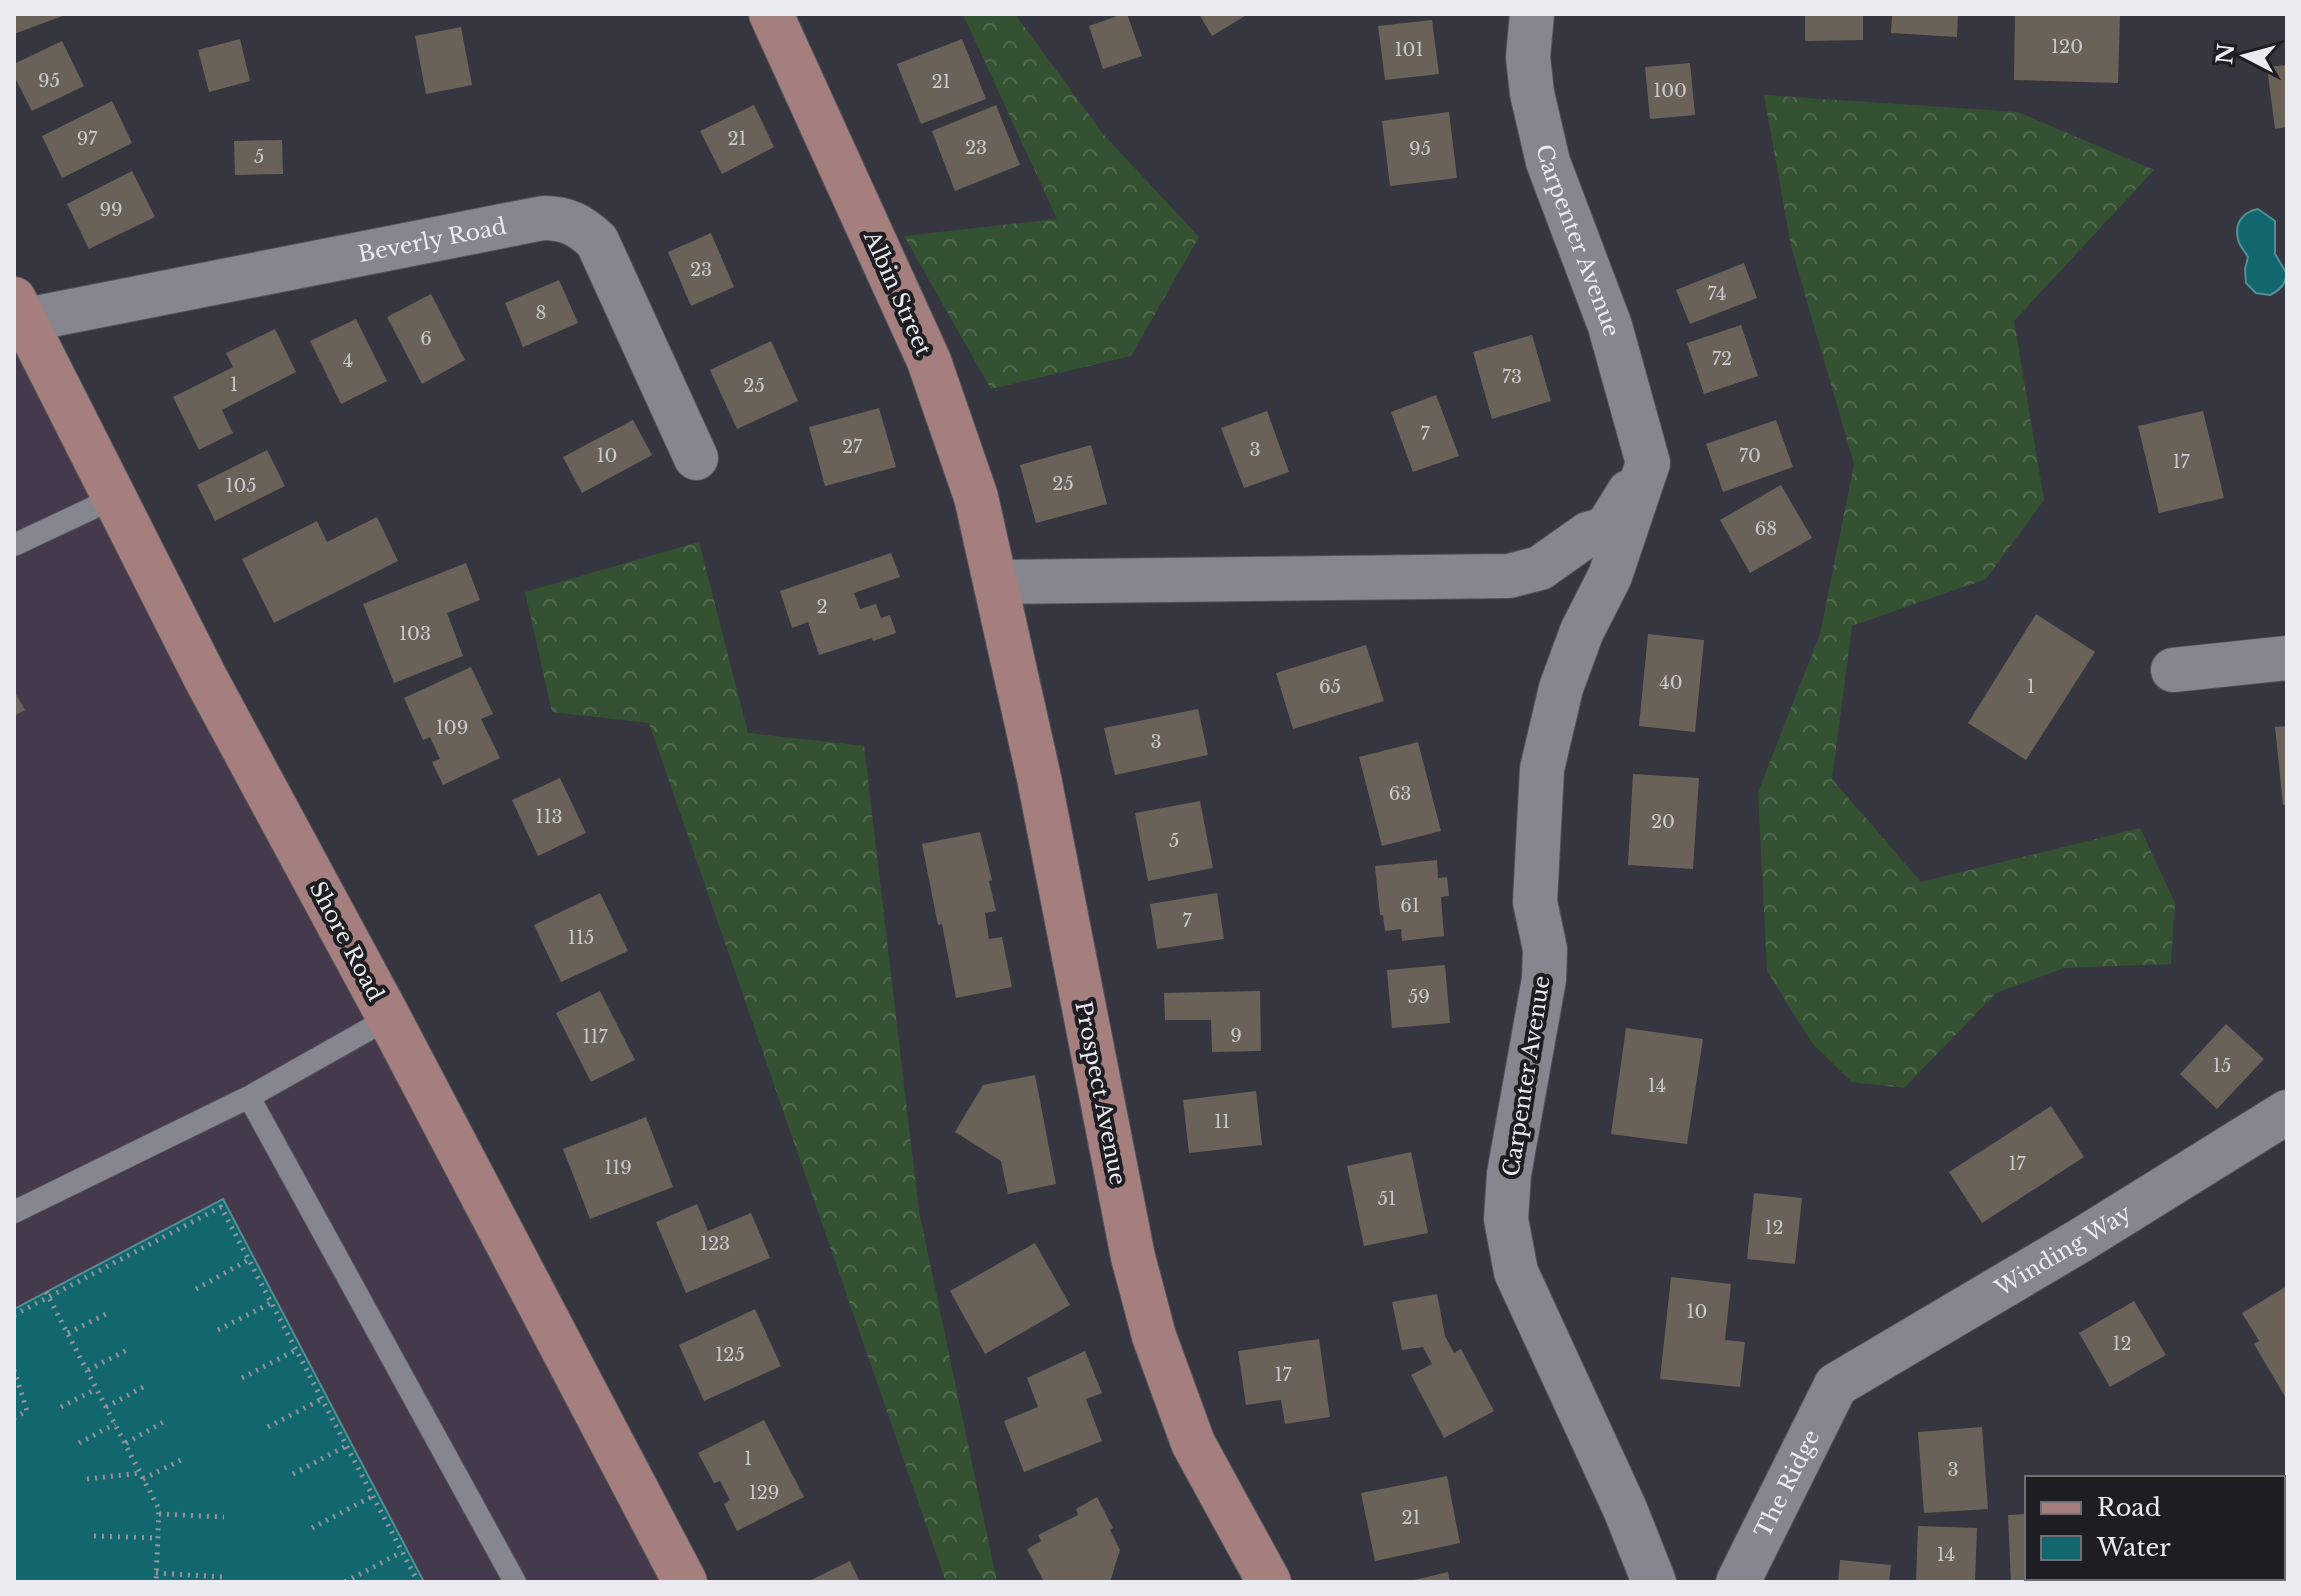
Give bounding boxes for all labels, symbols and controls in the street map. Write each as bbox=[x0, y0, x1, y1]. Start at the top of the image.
north arrow bbox=[2205, 16, 2285, 96]
house number: 120 bbox=[2051, 36, 2083, 58]
house number: 101 bbox=[1395, 39, 1423, 61]
text: N bbox=[2211, 42, 2240, 66]
house number: 95 bbox=[38, 70, 60, 92]
house number: 21 bbox=[931, 71, 951, 93]
house number: 100 bbox=[1653, 80, 1687, 102]
house number: 97 bbox=[77, 128, 98, 150]
house number: 21 bbox=[727, 128, 747, 150]
house number: 23 bbox=[965, 137, 987, 159]
house number: 95 bbox=[1409, 138, 1431, 160]
street label: Carpenter Avenue bbox=[1530, 142, 1625, 339]
house number: 5 bbox=[254, 146, 264, 168]
house number: 99 bbox=[99, 199, 123, 221]
street label: Beverly Road bbox=[356, 213, 509, 268]
street label: Albin Street bbox=[858, 226, 937, 360]
house number: 23 bbox=[690, 259, 712, 281]
house number: 74 bbox=[1707, 283, 1727, 305]
house number: 8 bbox=[536, 302, 546, 324]
house number: 6 bbox=[420, 328, 432, 350]
house number: 72 bbox=[1712, 348, 1732, 370]
house number: 4 bbox=[343, 350, 353, 372]
house number: 73 bbox=[1502, 366, 1522, 388]
house number: 1 bbox=[230, 374, 238, 396]
house number: 25 bbox=[743, 375, 765, 397]
house number: 7 bbox=[1420, 423, 1430, 445]
house number: 27 bbox=[842, 436, 863, 458]
house number: 3 bbox=[1249, 439, 1261, 461]
house number: 10 bbox=[597, 445, 617, 467]
house number: 70 bbox=[1739, 445, 1761, 467]
house number: 17 bbox=[2172, 451, 2190, 473]
house number: 25 bbox=[1052, 473, 1074, 495]
house number: 105 bbox=[225, 475, 257, 497]
house number: 68 bbox=[1755, 518, 1777, 540]
house number: 2 bbox=[816, 596, 828, 618]
house number: 103 bbox=[399, 623, 431, 645]
house number: 40 bbox=[1659, 672, 1683, 694]
house number: 65 bbox=[1319, 676, 1341, 698]
house number: 1 bbox=[2027, 676, 2035, 698]
house number: 109 bbox=[436, 717, 468, 739]
house number: 3 bbox=[1150, 731, 1162, 753]
house number: 63 bbox=[1389, 783, 1411, 805]
house number: 113 bbox=[535, 806, 563, 828]
house number: 20 bbox=[1651, 811, 1675, 833]
house number: 5 bbox=[1169, 830, 1179, 852]
street label: Shore Road bbox=[304, 877, 389, 1006]
house number: 61 bbox=[1400, 895, 1420, 917]
house number: 7 bbox=[1182, 910, 1192, 932]
house number: 115 bbox=[568, 927, 594, 949]
street label: Carpenter Avenue bbox=[1497, 974, 1556, 1178]
house number: 59 bbox=[1408, 986, 1430, 1008]
street label: Prospect Avenue bbox=[1069, 999, 1132, 1187]
house number: 9 bbox=[1230, 1025, 1242, 1047]
house number: 117 bbox=[582, 1026, 609, 1048]
house number: 15 bbox=[2213, 1055, 2231, 1077]
house number: 14 bbox=[1648, 1075, 1666, 1097]
house number: 11 bbox=[1214, 1111, 1230, 1133]
house number: 17 bbox=[2008, 1153, 2026, 1175]
house number: 119 bbox=[604, 1157, 632, 1179]
house number: 51 bbox=[1378, 1188, 1396, 1210]
street label: Winding Way bbox=[1989, 1199, 2136, 1302]
house number: 12 bbox=[1764, 1217, 1784, 1239]
house number: 123 bbox=[700, 1233, 730, 1255]
house number: 10 bbox=[1687, 1301, 1707, 1323]
house number: 12 bbox=[2112, 1333, 2132, 1355]
house number: 125 bbox=[715, 1344, 745, 1366]
house number: 17 bbox=[1274, 1364, 1292, 1386]
street label: The Ridge bbox=[1749, 1425, 1826, 1542]
house number: 1 bbox=[744, 1448, 752, 1470]
house number: 3 bbox=[1947, 1459, 1959, 1481]
legend bbox=[2025, 1476, 2285, 1580]
house number: 129 bbox=[749, 1482, 779, 1504]
text: Road bbox=[2097, 1493, 2161, 1522]
house number: 21 bbox=[1401, 1507, 1421, 1529]
text: Water bbox=[2096, 1533, 2171, 1562]
house number: 14 bbox=[1937, 1544, 1955, 1566]

